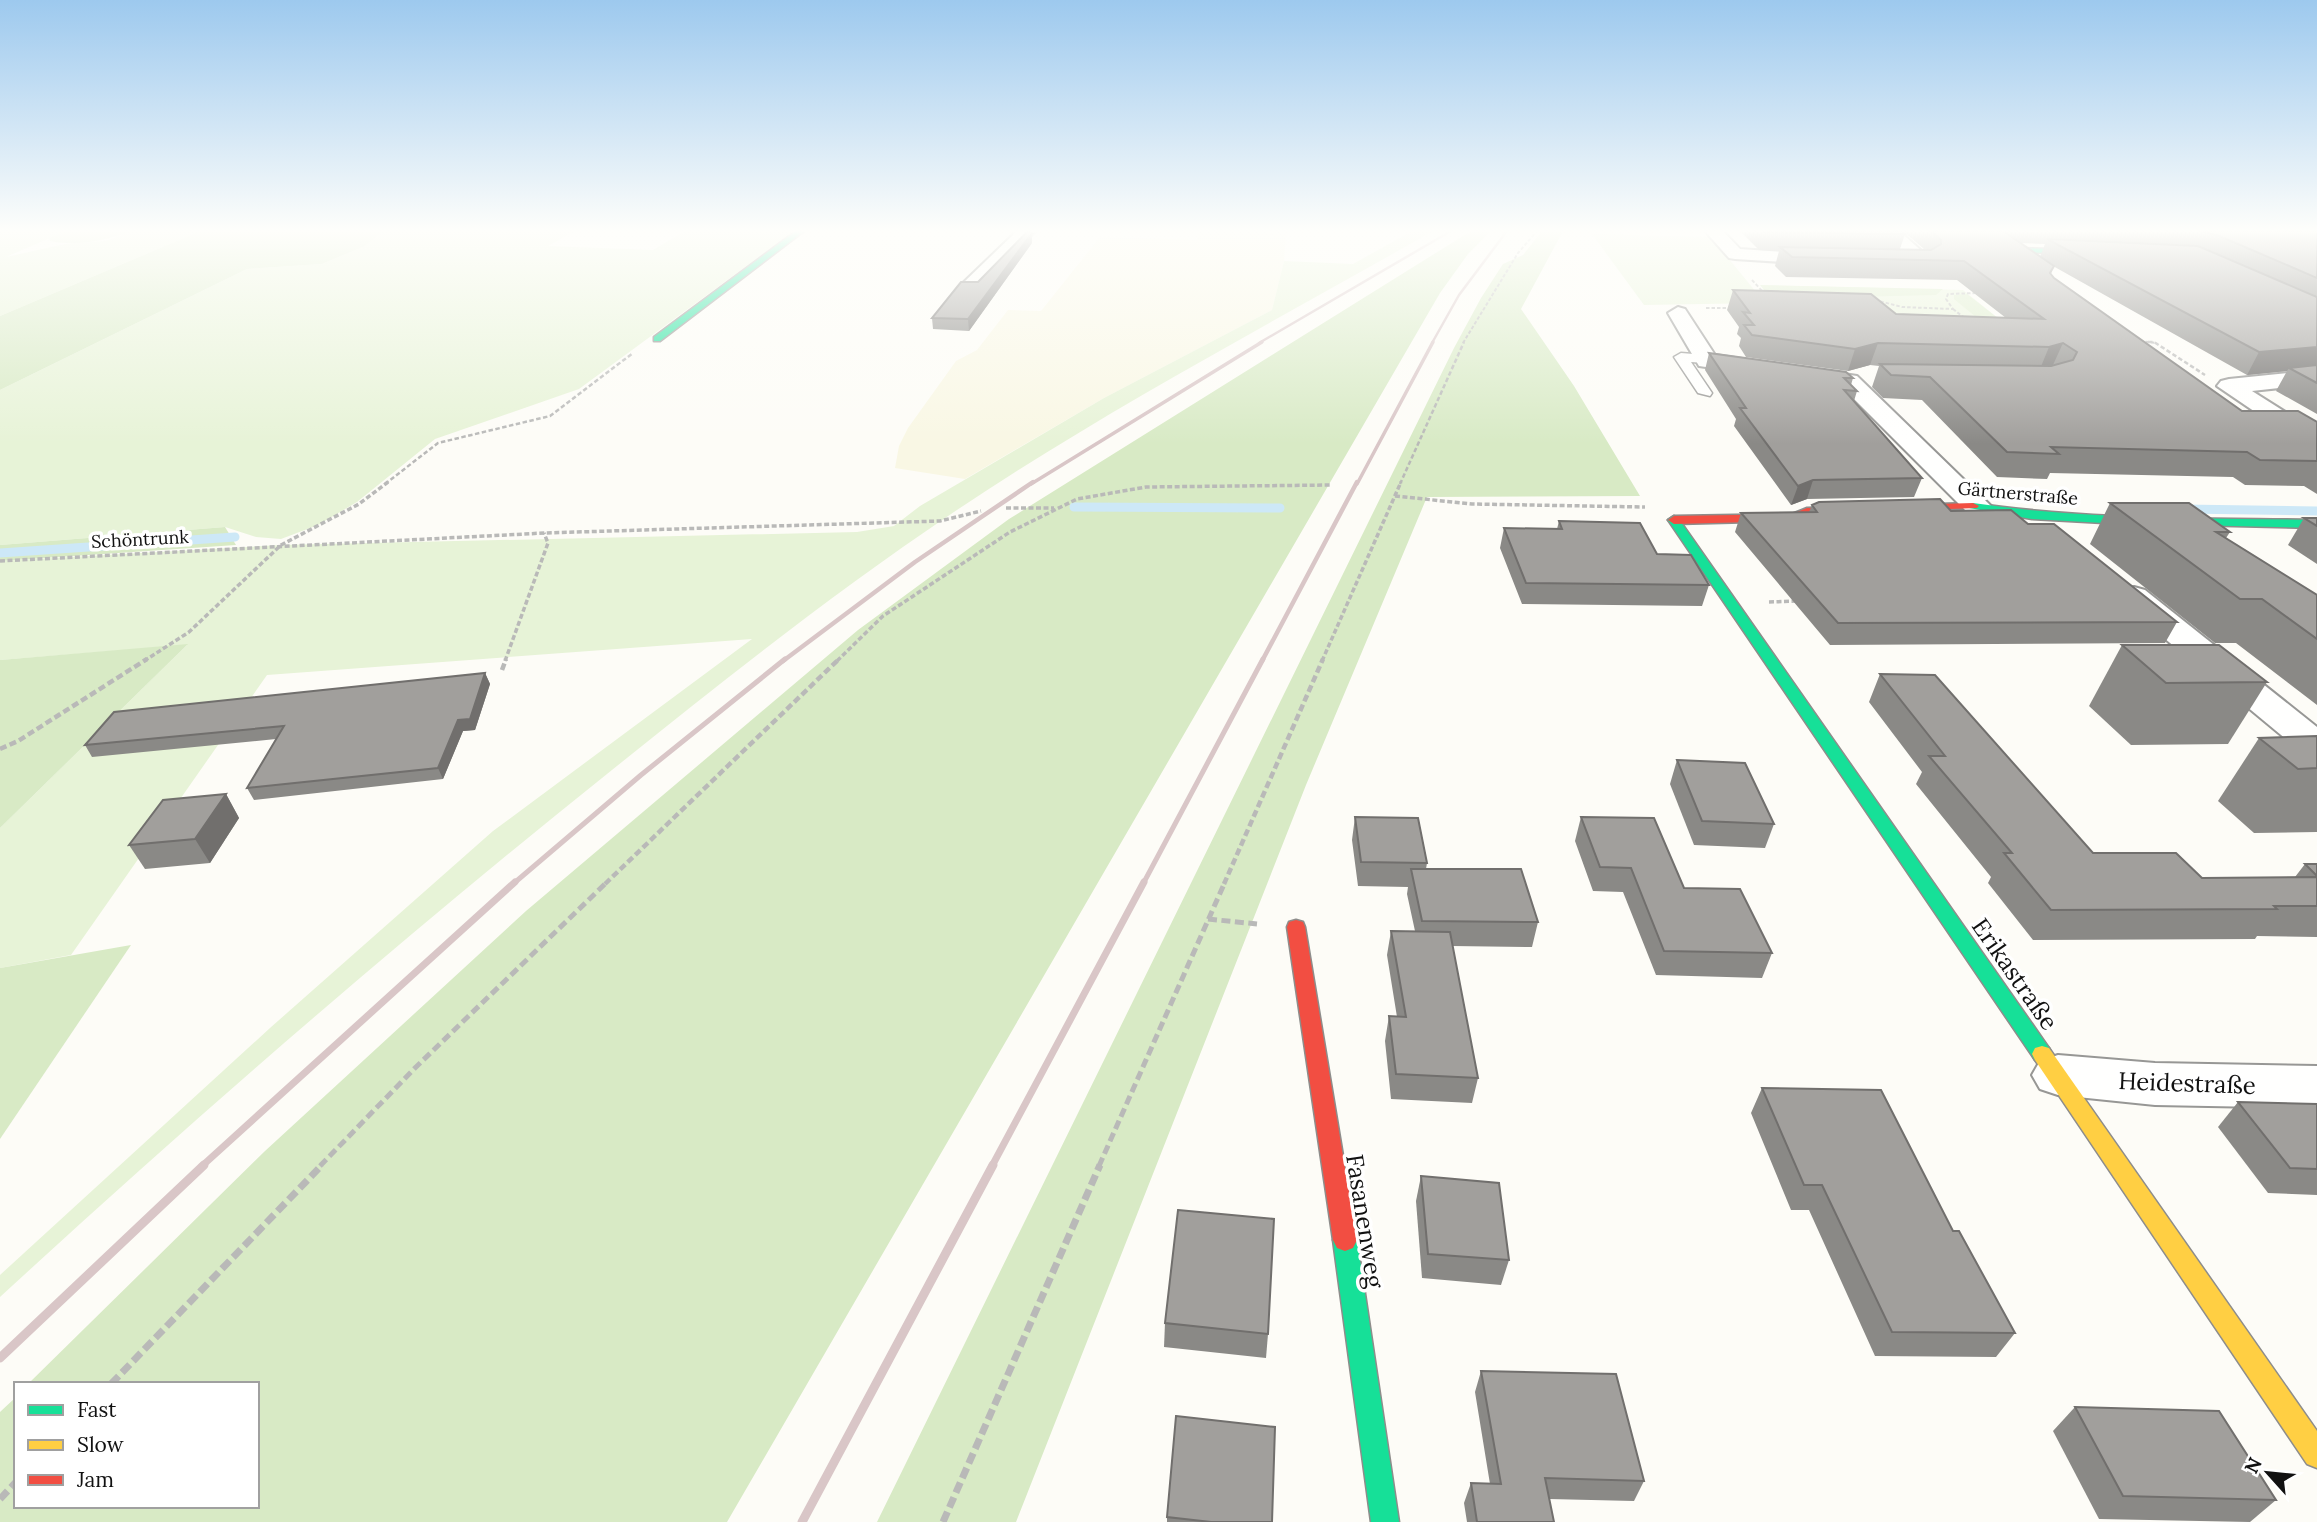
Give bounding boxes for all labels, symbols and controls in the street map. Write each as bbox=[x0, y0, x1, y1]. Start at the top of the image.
street label: Gärtnerstraße bbox=[1957, 476, 2079, 510]
street label: Schöntrunk bbox=[90, 525, 190, 553]
street label: Erikastraße bbox=[1965, 912, 2065, 1036]
street label: Heidestraße bbox=[2118, 1065, 2256, 1101]
street label: Fasanenweg bbox=[1339, 1152, 1391, 1291]
legend bbox=[14, 1382, 259, 1508]
text: Fast bbox=[77, 1396, 117, 1423]
text: Slow bbox=[77, 1431, 124, 1458]
north arrow bbox=[2233, 1438, 2303, 1508]
text: N bbox=[2239, 1453, 2267, 1477]
text: Jam bbox=[76, 1466, 114, 1493]

